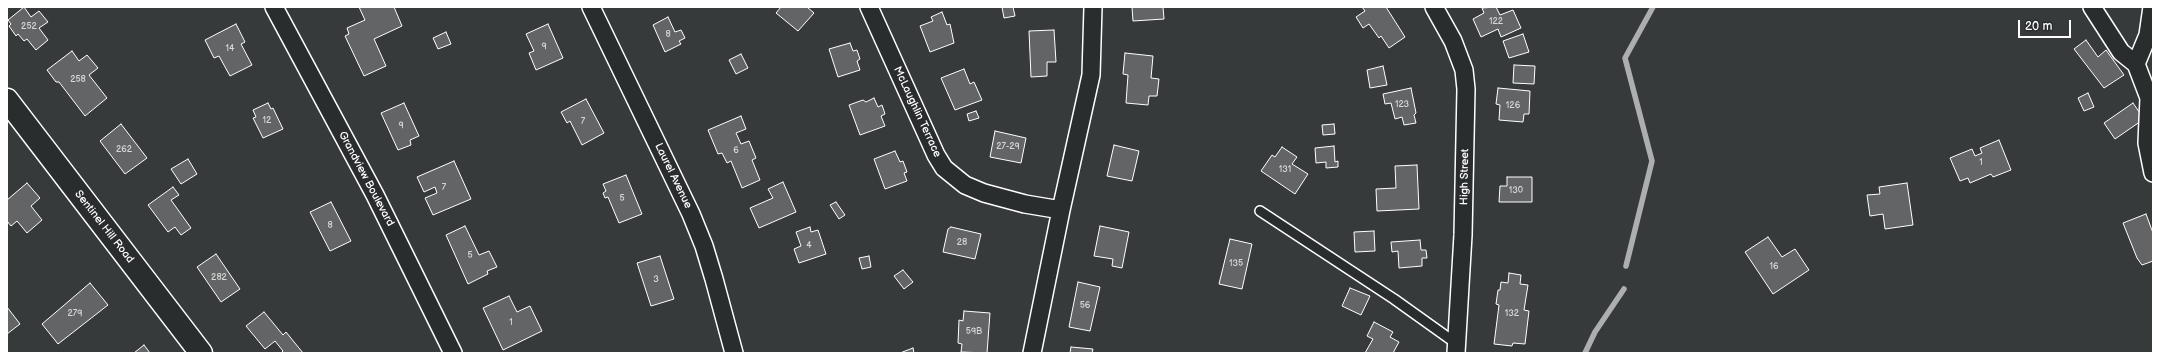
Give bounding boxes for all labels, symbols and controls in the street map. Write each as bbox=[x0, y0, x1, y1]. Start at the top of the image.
scale bar bbox=[2020, 12, 2073, 38]
house number: 122 bbox=[1489, 17, 1503, 27]
text: 20 m bbox=[2025, 19, 2052, 34]
house number: 252 bbox=[21, 22, 37, 32]
house number: 8 bbox=[665, 30, 671, 40]
house number: 9 bbox=[541, 42, 547, 52]
house number: 14 bbox=[226, 44, 234, 54]
street label: McLaughlin Terrace bbox=[890, 65, 944, 159]
house number: 258 bbox=[70, 75, 86, 85]
house number: 123 bbox=[1395, 100, 1409, 110]
house number: 126 bbox=[1506, 101, 1520, 111]
house number: 12 bbox=[263, 116, 271, 126]
house number: 7 bbox=[581, 117, 585, 127]
house number: 9 bbox=[398, 121, 404, 131]
street label: Grandview Boulevard bbox=[335, 129, 397, 229]
street label: Laurel Avenue bbox=[652, 141, 694, 211]
house number: 27-29 bbox=[996, 142, 1020, 152]
house number: 262 bbox=[116, 145, 132, 155]
house number: 6 bbox=[733, 146, 739, 156]
street label: High Street bbox=[1458, 149, 1472, 205]
house number: 1 bbox=[1979, 158, 1983, 168]
house number: 131 bbox=[1279, 165, 1291, 175]
house number: 7 bbox=[442, 183, 446, 193]
house number: 130 bbox=[1509, 186, 1523, 196]
street label: Sentinel Hill Road bbox=[72, 188, 136, 266]
house number: 5 bbox=[619, 194, 625, 204]
house number: 8 bbox=[327, 221, 333, 231]
house number: 28 bbox=[957, 238, 967, 248]
house number: 4 bbox=[806, 241, 812, 251]
house number: 5 bbox=[467, 251, 473, 261]
house number: 135 bbox=[1229, 259, 1243, 269]
house number: 16 bbox=[1770, 262, 1778, 272]
house number: 282 bbox=[211, 273, 227, 283]
house number: 3 bbox=[653, 275, 659, 285]
house number: 56 bbox=[1080, 301, 1090, 311]
house number: 279 bbox=[68, 309, 82, 319]
house number: 132 bbox=[1505, 309, 1519, 319]
house number: 1 bbox=[509, 318, 513, 328]
house number: 59B bbox=[966, 327, 982, 337]

